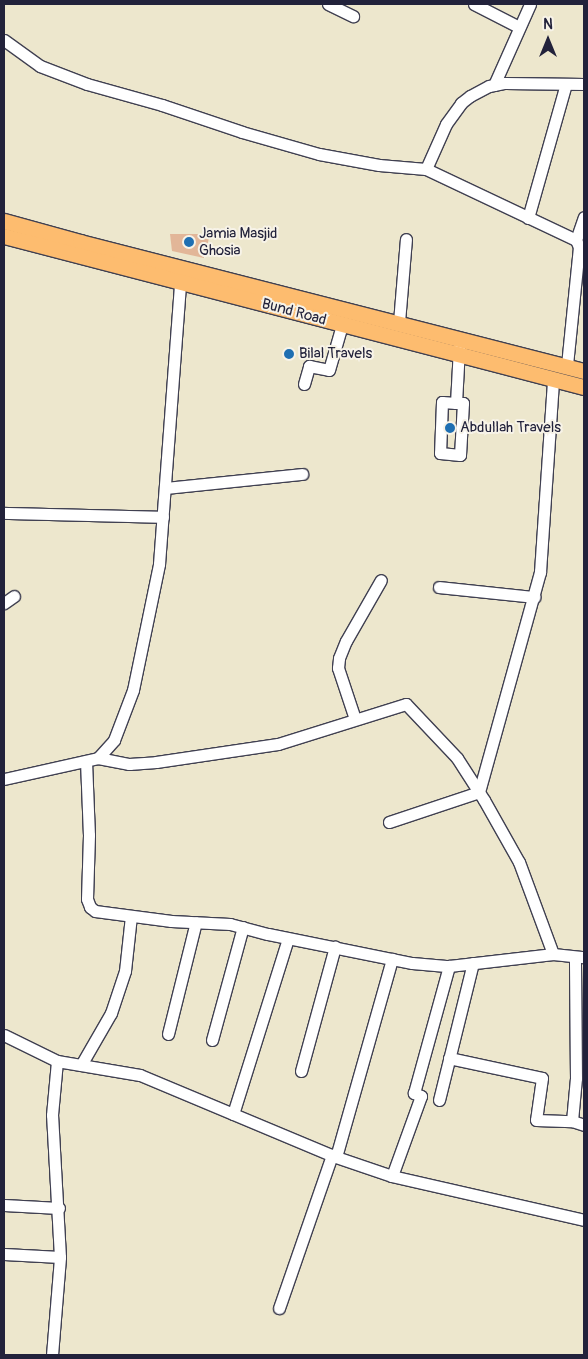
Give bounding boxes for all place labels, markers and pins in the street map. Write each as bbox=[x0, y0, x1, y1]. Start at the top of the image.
place label: Jamia Masjid Ghosia bbox=[199, 224, 277, 259]
marker: Jamia Masjid Ghosia bbox=[183, 236, 195, 248]
place label: Bilal Travels bbox=[299, 345, 372, 363]
marker: Bilal Travels bbox=[283, 348, 295, 360]
place label: Abdullah Travels bbox=[460, 419, 561, 437]
marker: Abdullah Travels bbox=[444, 422, 456, 434]

